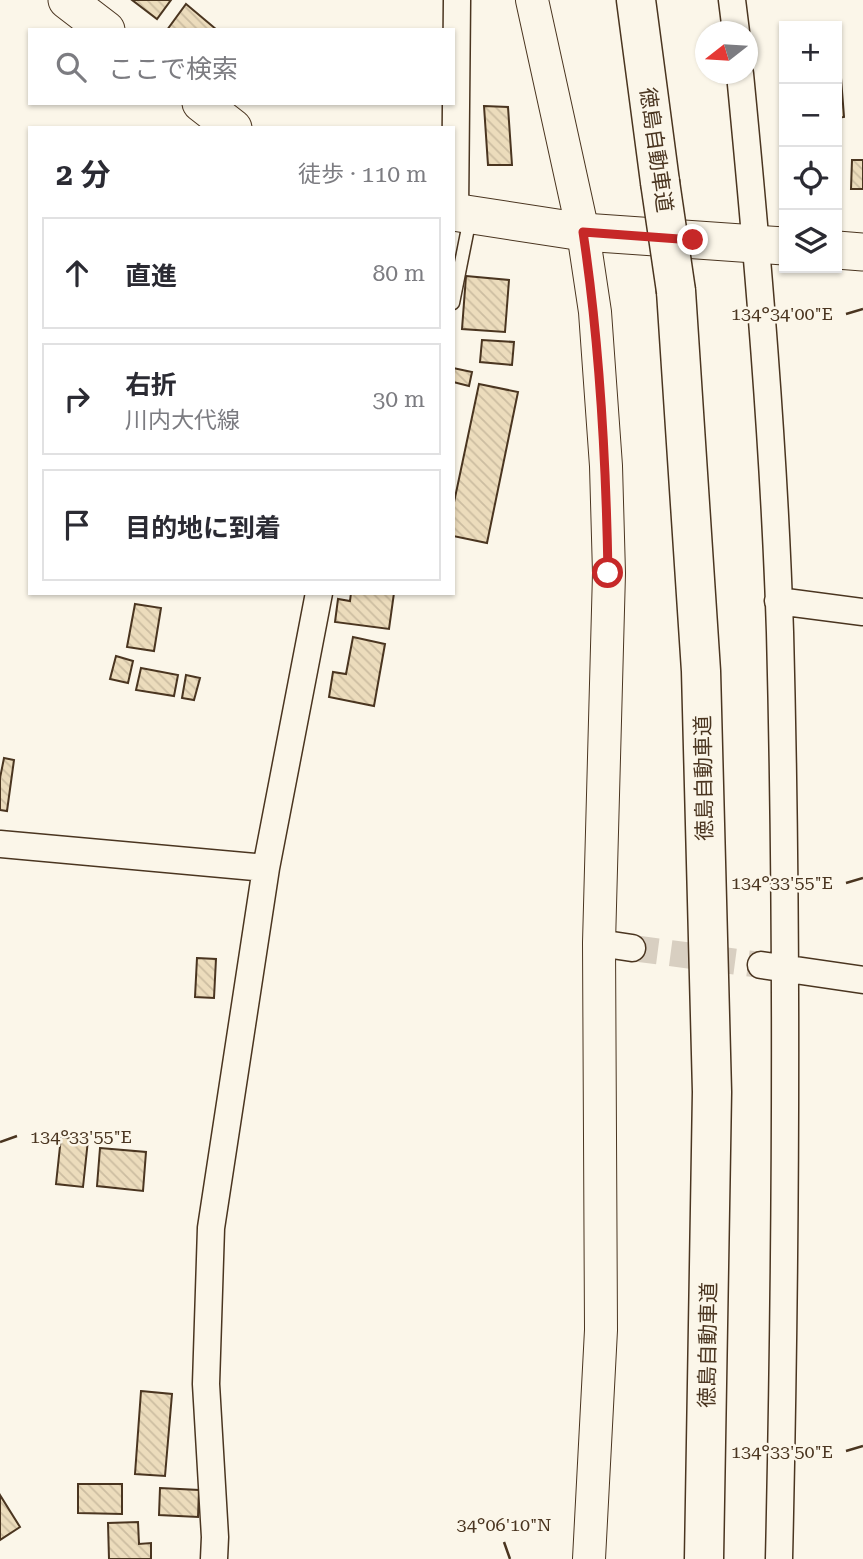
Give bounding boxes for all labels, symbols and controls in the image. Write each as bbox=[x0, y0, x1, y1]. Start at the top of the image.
north arrow bbox=[695, 21, 758, 84]
map controls bbox=[779, 21, 842, 273]
button: + bbox=[779, 21, 842, 84]
search box bbox=[28, 28, 455, 105]
icon: search bbox=[52, 48, 90, 86]
text: ここで検索 bbox=[108, 54, 238, 84]
button: − bbox=[779, 84, 842, 147]
street label: 徳島自動車道 bbox=[635, 86, 677, 214]
button: locate bbox=[779, 147, 842, 210]
text: 2 分 bbox=[56, 157, 110, 192]
text: 徒歩 · 110 m bbox=[298, 161, 427, 188]
button: layers bbox=[779, 210, 842, 273]
route end bbox=[677, 224, 708, 255]
icon: ahead bbox=[58, 254, 96, 292]
text: 80 m bbox=[372, 260, 425, 287]
text: 直進 bbox=[125, 261, 177, 291]
text: 134°34'00"E bbox=[731, 303, 833, 324]
text: 右折 bbox=[125, 370, 177, 400]
icon: right bbox=[58, 380, 96, 418]
text: 30 m bbox=[372, 386, 425, 413]
text: 川内大代線 bbox=[125, 407, 240, 434]
icon: arrive bbox=[58, 506, 96, 544]
text: 目的地に到着 bbox=[125, 513, 281, 543]
route start bbox=[592, 557, 623, 588]
street label: 徳島自動車道 bbox=[691, 715, 717, 841]
text: 134°33'55"E bbox=[731, 872, 833, 893]
text: 134°33'55"E bbox=[30, 1126, 132, 1147]
street label: 徳島自動車道 bbox=[695, 1282, 721, 1408]
text: 134°33'50"E bbox=[731, 1441, 833, 1462]
text: 34°06'10"N bbox=[457, 1514, 551, 1535]

